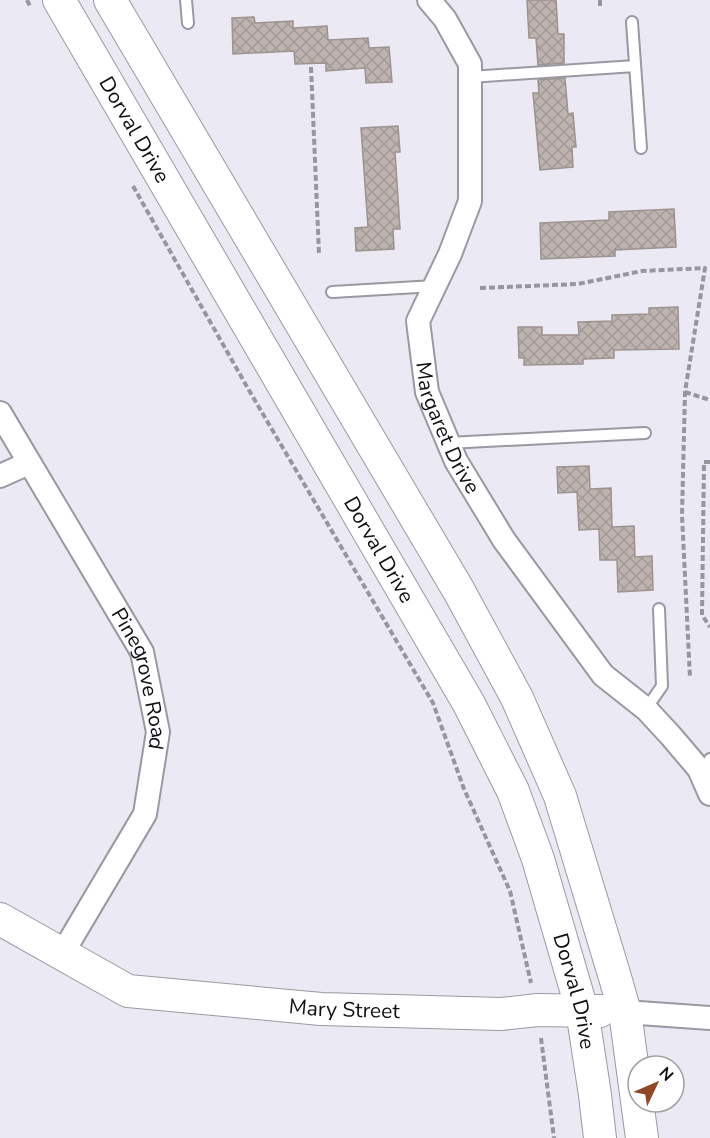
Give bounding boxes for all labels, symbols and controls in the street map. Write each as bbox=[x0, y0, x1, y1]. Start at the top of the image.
street label: Dorval Drive bbox=[93, 71, 176, 188]
street label: Margaret Drive bbox=[409, 360, 487, 499]
street label: Dorval Drive bbox=[337, 491, 421, 608]
street label: Pinegrove Road bbox=[105, 602, 173, 752]
street label: Dorval Drive bbox=[546, 930, 602, 1051]
street label: Mary Street bbox=[288, 992, 401, 1025]
north arrow bbox=[626, 1054, 686, 1114]
text: N bbox=[654, 1062, 678, 1086]

